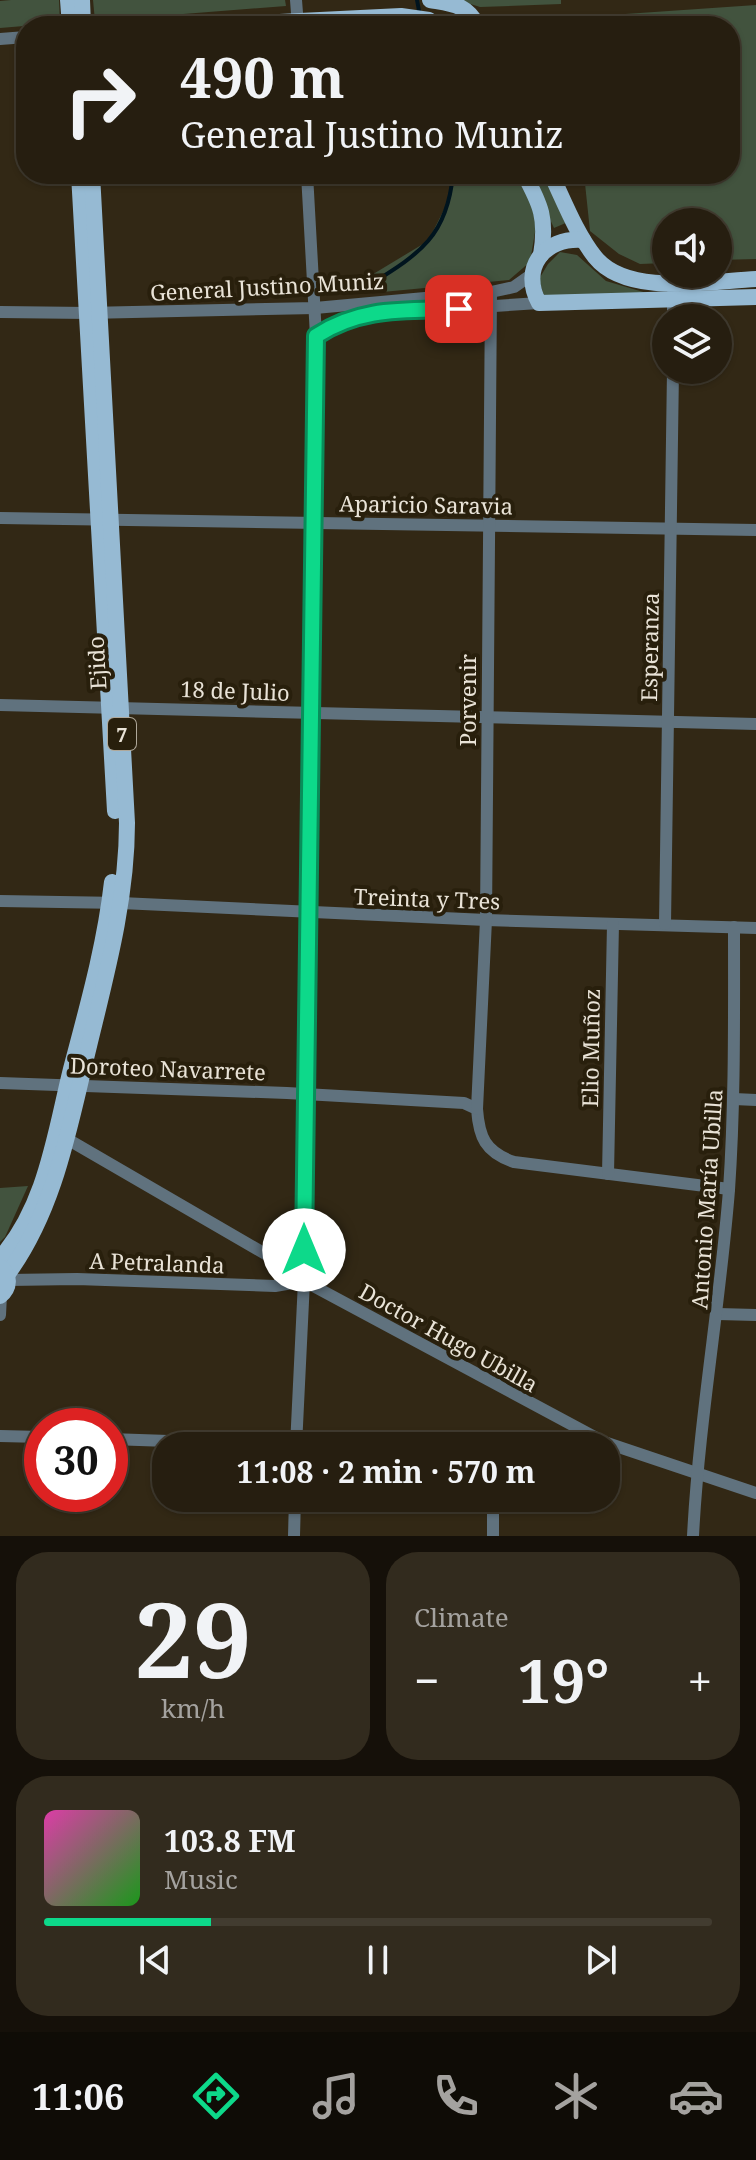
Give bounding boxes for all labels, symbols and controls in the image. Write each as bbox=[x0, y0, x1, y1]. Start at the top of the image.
text: 490 m bbox=[180, 38, 345, 114]
icon: right bbox=[48, 48, 152, 152]
text: General Justino Muniz bbox=[180, 110, 564, 159]
map controls bbox=[652, 208, 732, 384]
button: sound bbox=[652, 208, 732, 288]
street label: General Justino Muniz bbox=[149, 265, 385, 307]
pin bbox=[425, 275, 493, 343]
icon: arrive bbox=[437, 287, 481, 331]
button: layers bbox=[652, 304, 732, 384]
street label: Aparicio Saravia bbox=[339, 487, 513, 521]
street label: Esperanza bbox=[633, 592, 665, 702]
street label: Ejido bbox=[80, 635, 112, 691]
street label: Porvenir bbox=[452, 653, 482, 746]
street label: 18 de Julio bbox=[180, 673, 290, 707]
road number: 7 bbox=[108, 718, 136, 750]
street label: Treinta y Tres bbox=[353, 880, 501, 916]
street label: Elio Muñoz bbox=[574, 988, 606, 1108]
street label: Doroteo Navarrete bbox=[70, 1050, 266, 1086]
street label: Antonio María Ubilla bbox=[683, 1088, 729, 1310]
position arrow bbox=[262, 1208, 346, 1292]
street label: A Petralanda bbox=[89, 1245, 225, 1279]
street label: Doctor Hugo Ubilla bbox=[354, 1275, 544, 1399]
speed limit sign: 30 bbox=[24, 1408, 128, 1512]
text: 11:08 · 2 min · 570 m bbox=[237, 1451, 535, 1492]
text: 29 bbox=[134, 1567, 252, 1708]
text: Climate bbox=[414, 1599, 509, 1635]
text: 19° bbox=[518, 1639, 609, 1721]
text: − bbox=[414, 1650, 439, 1710]
text: + bbox=[687, 1650, 712, 1710]
text: km/h bbox=[161, 1690, 225, 1726]
text: 103.8 FM bbox=[164, 1820, 296, 1861]
text: Music bbox=[164, 1861, 238, 1897]
icon: previous bbox=[133, 1938, 177, 1982]
icon: pause bbox=[356, 1938, 400, 1982]
icon: next bbox=[579, 1938, 623, 1982]
icon: directions bbox=[188, 2068, 244, 2124]
icon: music bbox=[308, 2068, 364, 2124]
icon: phone bbox=[428, 2068, 484, 2124]
icon: climate bbox=[548, 2068, 604, 2124]
icon: car bbox=[668, 2068, 724, 2124]
text: 11:06 bbox=[32, 2072, 124, 2121]

